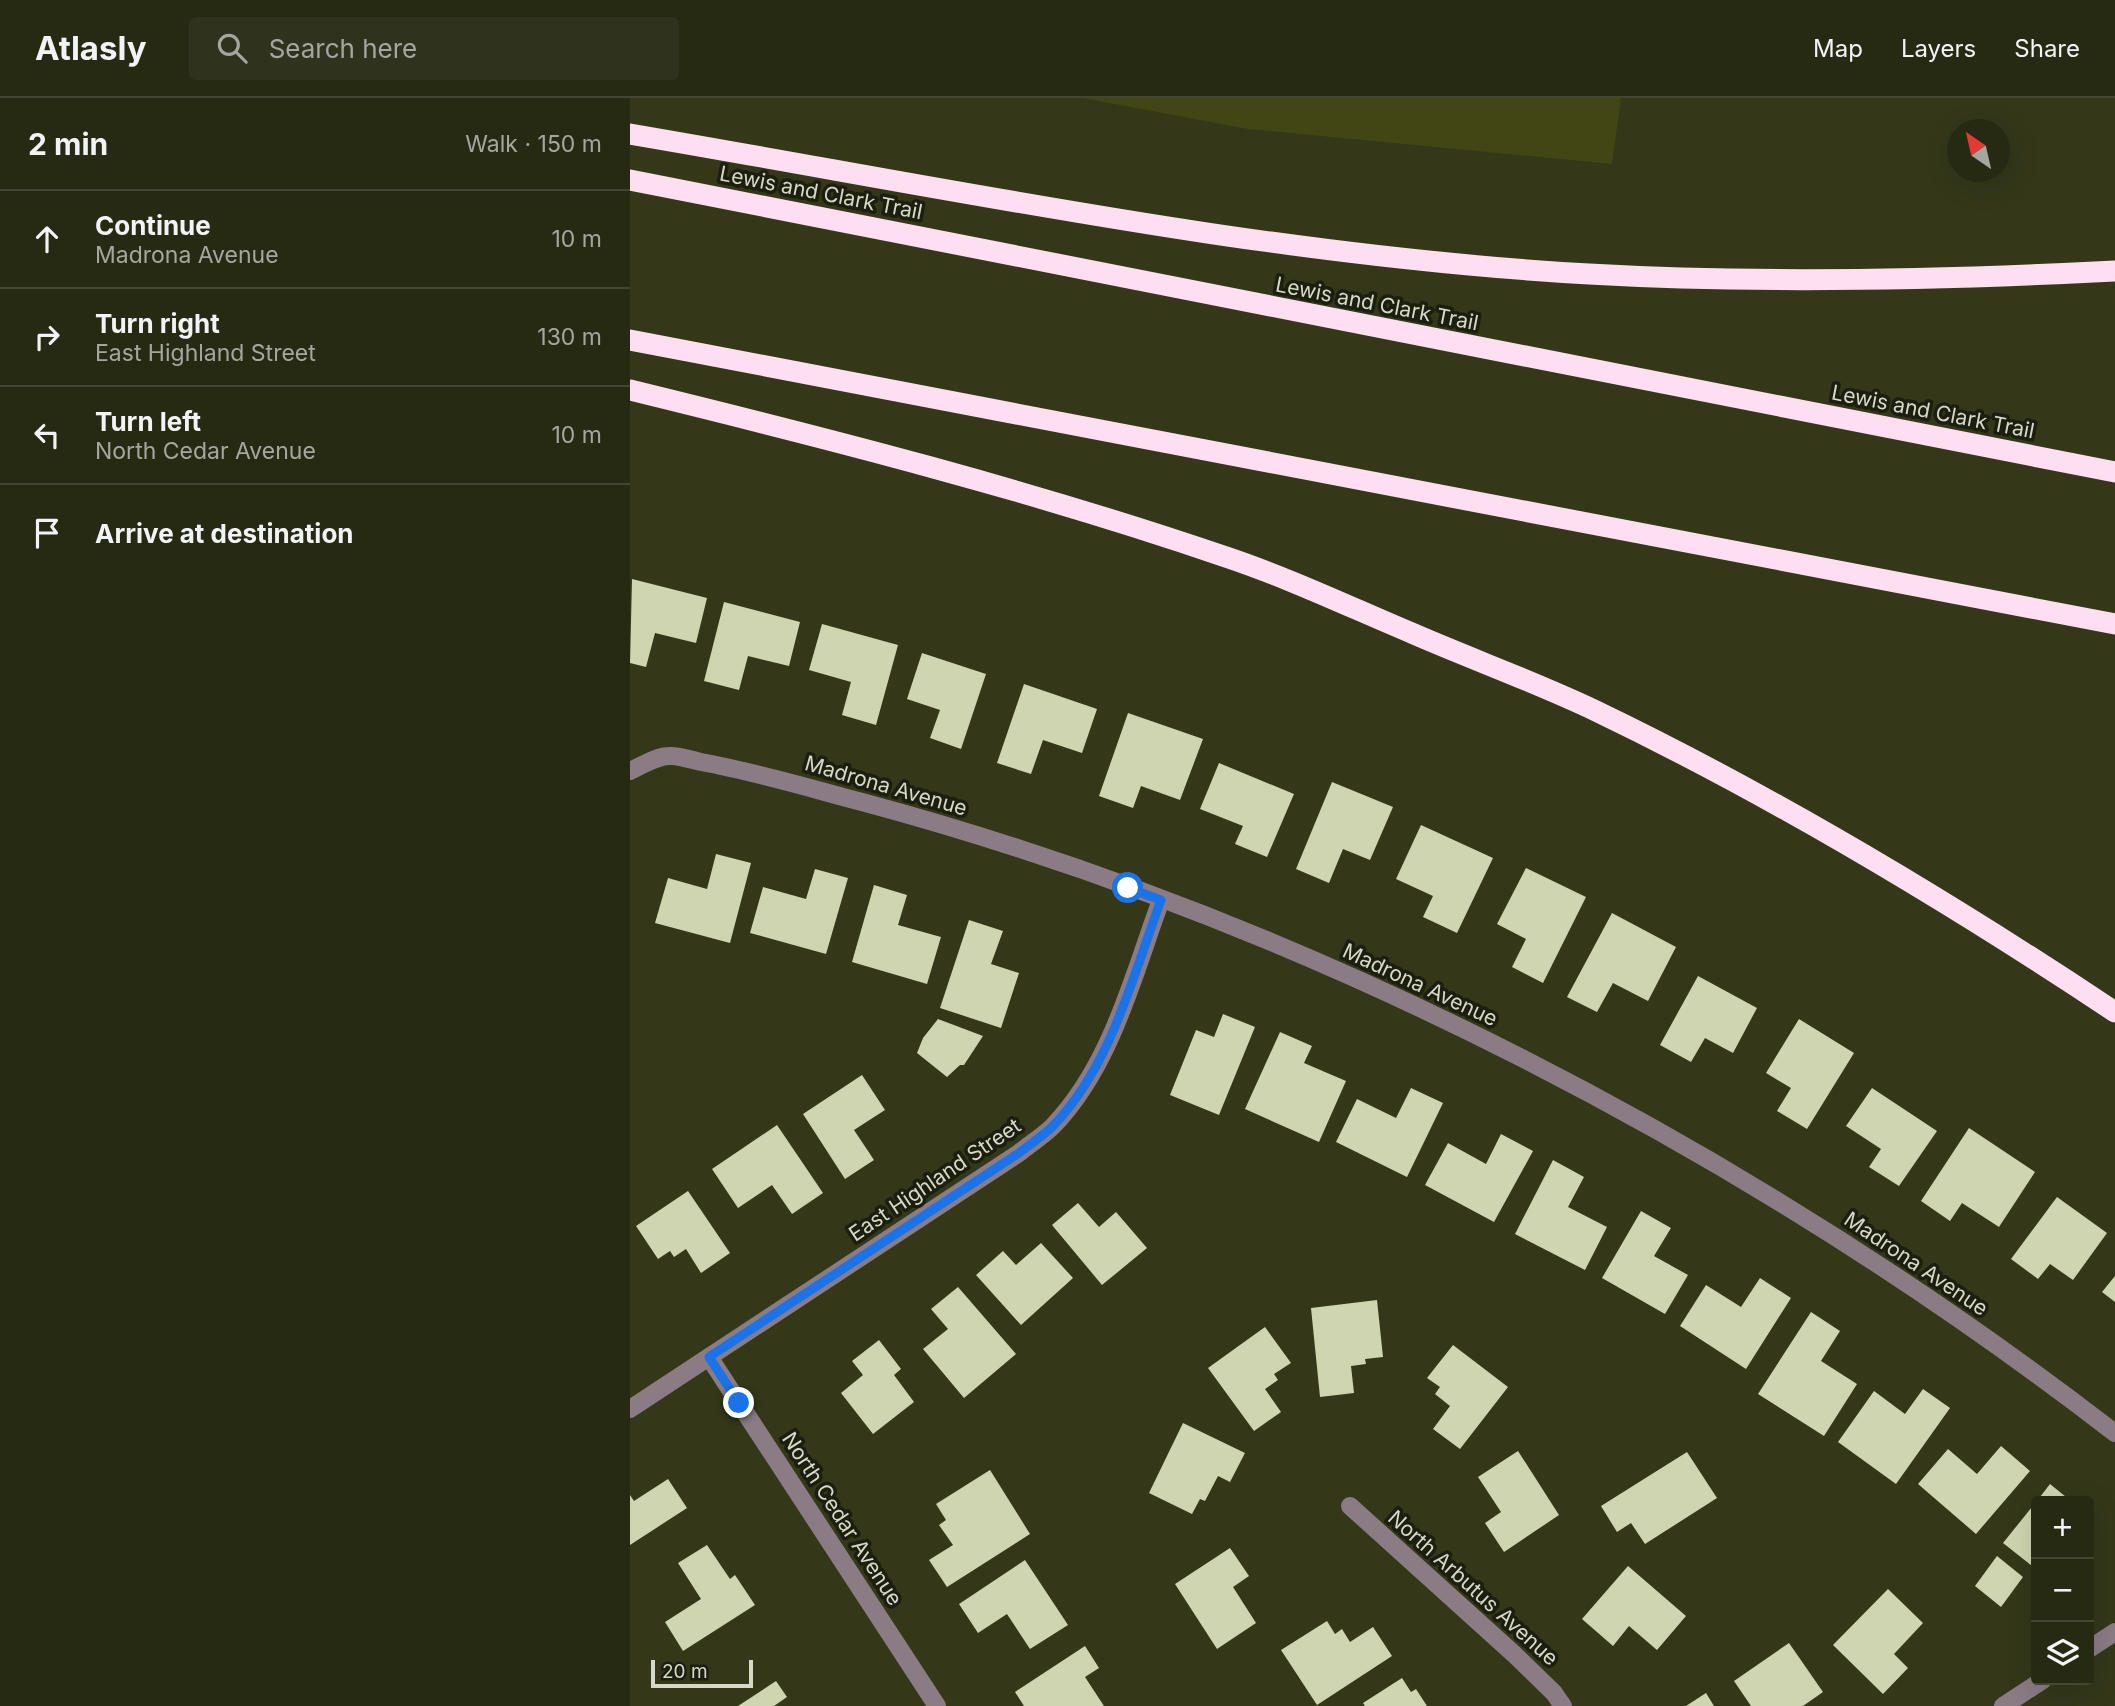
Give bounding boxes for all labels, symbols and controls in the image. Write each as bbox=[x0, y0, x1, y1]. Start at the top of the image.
search box bbox=[189, 17, 679, 80]
text: Atlasly bbox=[35, 28, 147, 68]
icon: search bbox=[213, 29, 251, 67]
text: Search here bbox=[269, 33, 417, 64]
text: Map bbox=[1813, 34, 1863, 63]
text: Layers bbox=[1901, 34, 1976, 63]
text: Share bbox=[2014, 34, 2080, 63]
north arrow bbox=[1947, 119, 2010, 182]
text: 2 min bbox=[28, 126, 108, 162]
text: Walk · 150 m bbox=[465, 130, 602, 158]
street label: Lewis and Clark Trail bbox=[718, 161, 925, 224]
text: Continue bbox=[95, 210, 211, 241]
icon: ahead bbox=[28, 220, 66, 258]
text: 10 m bbox=[552, 225, 602, 253]
text: Madrona Avenue bbox=[95, 241, 279, 269]
street label: Lewis and Clark Trail bbox=[1274, 272, 1481, 335]
text: Turn right bbox=[95, 308, 220, 339]
icon: right bbox=[28, 318, 66, 356]
text: 130 m bbox=[537, 323, 602, 351]
text: East Highland Street bbox=[95, 339, 316, 367]
street label: Lewis and Clark Trail bbox=[1830, 380, 2037, 443]
text: Turn left bbox=[95, 406, 201, 437]
icon: left bbox=[28, 416, 66, 454]
text: 10 m bbox=[552, 421, 602, 449]
text: North Cedar Avenue bbox=[95, 437, 316, 465]
icon: arrive bbox=[28, 514, 66, 552]
text: Arrive at destination bbox=[95, 518, 354, 549]
street label: Madrona Avenue bbox=[802, 750, 970, 821]
route start bbox=[1112, 872, 1143, 903]
street label: Madrona Avenue bbox=[1339, 938, 1501, 1031]
street label: East Highland Street bbox=[844, 1113, 1025, 1246]
street label: Madrona Avenue bbox=[1840, 1206, 1993, 1321]
route end bbox=[723, 1387, 754, 1418]
street label: North Cedar Avenue bbox=[777, 1427, 908, 1610]
map controls bbox=[2031, 1496, 2094, 1685]
button: + bbox=[2031, 1496, 2094, 1559]
street label: North Arbutus Avenue bbox=[1383, 1505, 1563, 1670]
button: − bbox=[2031, 1559, 2094, 1622]
button: layers bbox=[2031, 1622, 2094, 1685]
scale bar bbox=[651, 1657, 752, 1689]
text: 20 m bbox=[662, 1660, 708, 1683]

